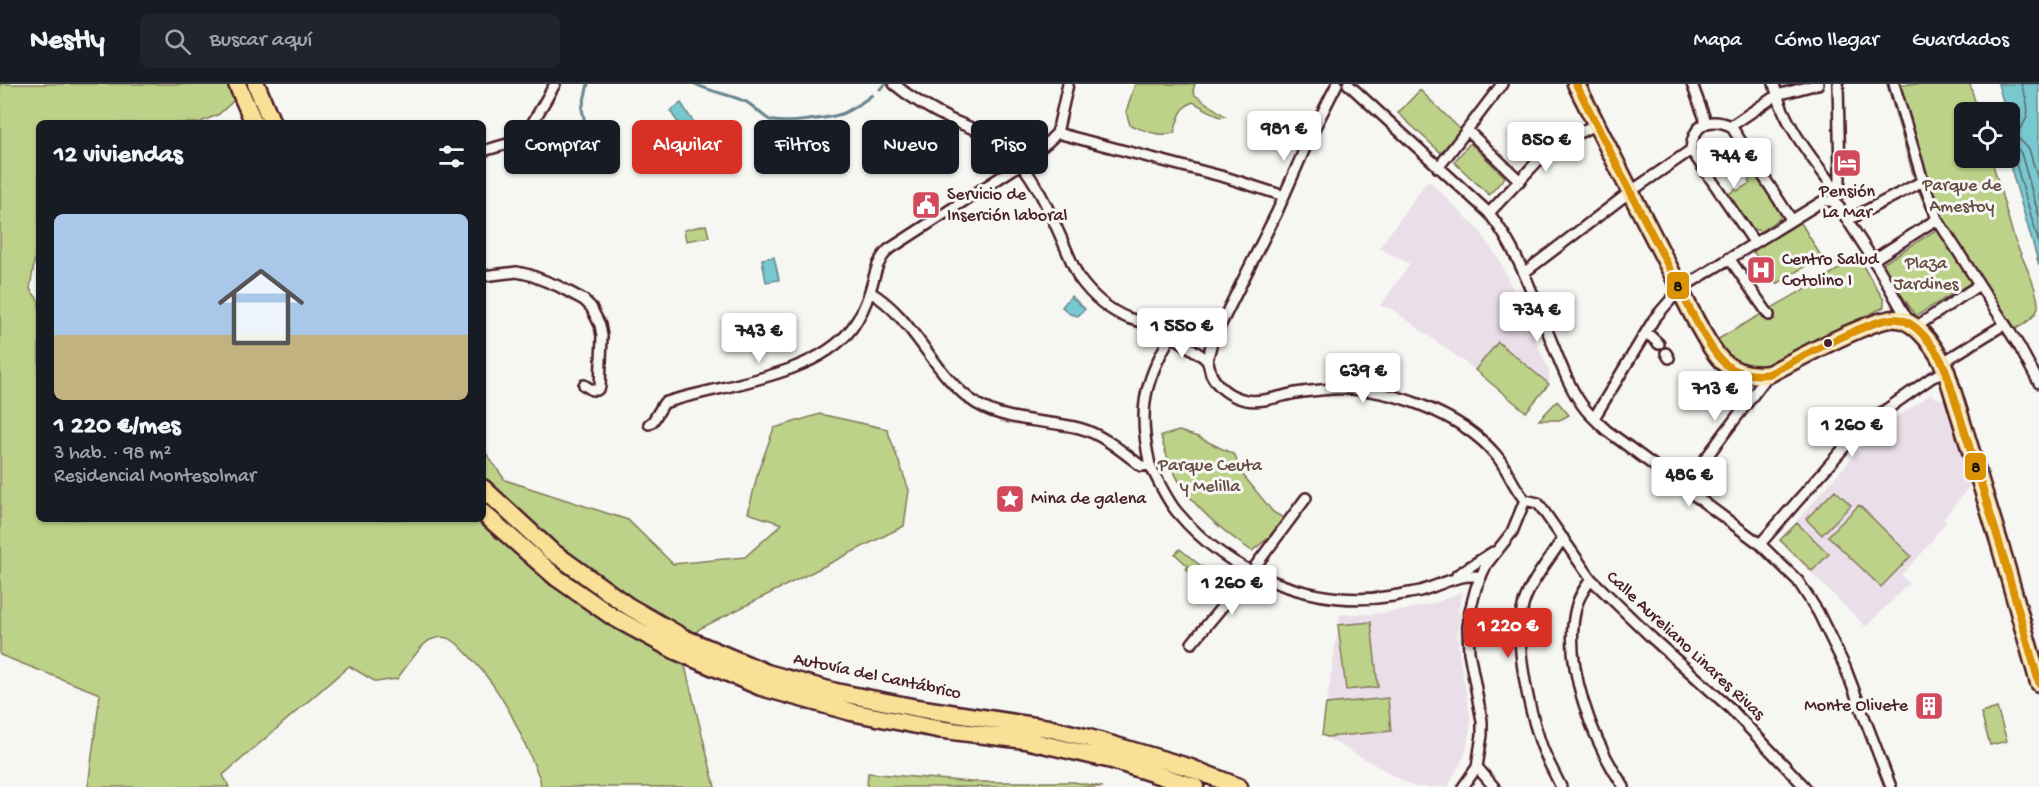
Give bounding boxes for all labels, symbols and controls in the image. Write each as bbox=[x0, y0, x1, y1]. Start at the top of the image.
search box bbox=[140, 14, 560, 68]
text: Nestly bbox=[30, 25, 104, 58]
icon: search bbox=[161, 25, 194, 58]
text: Buscar aquí bbox=[209, 28, 312, 54]
text: Mapa bbox=[1693, 29, 1742, 54]
text: Cómo llegar bbox=[1775, 29, 1879, 54]
text: Guardados bbox=[1912, 29, 2009, 54]
map controls bbox=[1954, 102, 2020, 168]
button: locate bbox=[1954, 102, 2020, 168]
pin: 981 € bbox=[1242, 111, 1326, 162]
text: 981 € bbox=[1261, 119, 1307, 142]
chip: Comprar bbox=[504, 120, 620, 174]
chip: Alquilar bbox=[632, 120, 742, 174]
chip: Filtros bbox=[754, 120, 850, 174]
chip: Nuevo bbox=[862, 120, 959, 174]
chip: Piso bbox=[971, 120, 1048, 174]
pin: 850 € bbox=[1504, 122, 1588, 173]
text: 850 € bbox=[1521, 130, 1571, 153]
pin: 744 € bbox=[1692, 138, 1776, 189]
icon: filters bbox=[435, 140, 468, 173]
text: 12 viviendas bbox=[54, 141, 183, 172]
text: 744 € bbox=[1711, 146, 1757, 169]
hotel icon: Pensión La Mar bbox=[1831, 147, 1863, 179]
park label: Parque de Amestoy bbox=[1922, 176, 2002, 218]
place label: Pensión La Mar bbox=[1818, 182, 1876, 224]
place label: Servicio de Inserción laboral bbox=[947, 185, 1068, 227]
public building icon: Servicio de Inserción laboral bbox=[910, 189, 942, 221]
place label: Centro Salud Cotolino I bbox=[1782, 250, 1880, 292]
icon: home bbox=[207, 253, 315, 361]
hospital icon: Centro Salud Cotolino I bbox=[1745, 254, 1777, 286]
park label: Plaza Jardines bbox=[1894, 254, 1960, 296]
line badge: 8 bbox=[1666, 271, 1690, 300]
text: 8 bbox=[1674, 279, 1683, 298]
pin: 734 € bbox=[1495, 292, 1579, 343]
text: 734 € bbox=[1514, 300, 1560, 323]
pin: 1 550 € bbox=[1127, 308, 1237, 359]
pin: 743 € bbox=[717, 313, 801, 364]
text: 1 550 € bbox=[1151, 316, 1213, 339]
text: 743 € bbox=[736, 321, 782, 344]
unlabelled marker bbox=[1822, 337, 1834, 349]
pin: 639 € bbox=[1321, 353, 1405, 404]
text: 639 € bbox=[1339, 361, 1387, 384]
pin: 713 € bbox=[1673, 371, 1757, 422]
text: 713 € bbox=[1692, 379, 1738, 402]
pin: 1 260 € bbox=[1797, 407, 1907, 458]
text: 1 220 €/mes bbox=[54, 412, 180, 443]
text: 1 260 € bbox=[1822, 415, 1882, 438]
text: 3 hab. · 98 m² bbox=[54, 443, 171, 466]
line badge: 8 bbox=[1964, 452, 1987, 481]
park label: Parque Ceuta y Melilla bbox=[1157, 456, 1263, 498]
pin: 486 € bbox=[1647, 457, 1731, 508]
text: 8 bbox=[1972, 460, 1981, 479]
text: 486 € bbox=[1665, 465, 1713, 488]
text: Residencial Montesolmar bbox=[54, 466, 256, 489]
place icon: Mina de galena bbox=[994, 483, 1026, 515]
place label: Mina de galena bbox=[1031, 489, 1147, 510]
pin: 1 260 € bbox=[1177, 565, 1287, 616]
street label: Calle Aureliano Linares Rivas bbox=[1601, 567, 1770, 726]
text: 1 260 € bbox=[1202, 573, 1262, 596]
pin: 1 220 € bbox=[1453, 608, 1563, 659]
text: 1 220 € bbox=[1478, 616, 1538, 639]
street label: Autovía del Cantábrico bbox=[791, 649, 963, 705]
building icon: Monte Olivete bbox=[1913, 690, 1945, 722]
place label: Monte Olivete bbox=[1804, 696, 1909, 717]

